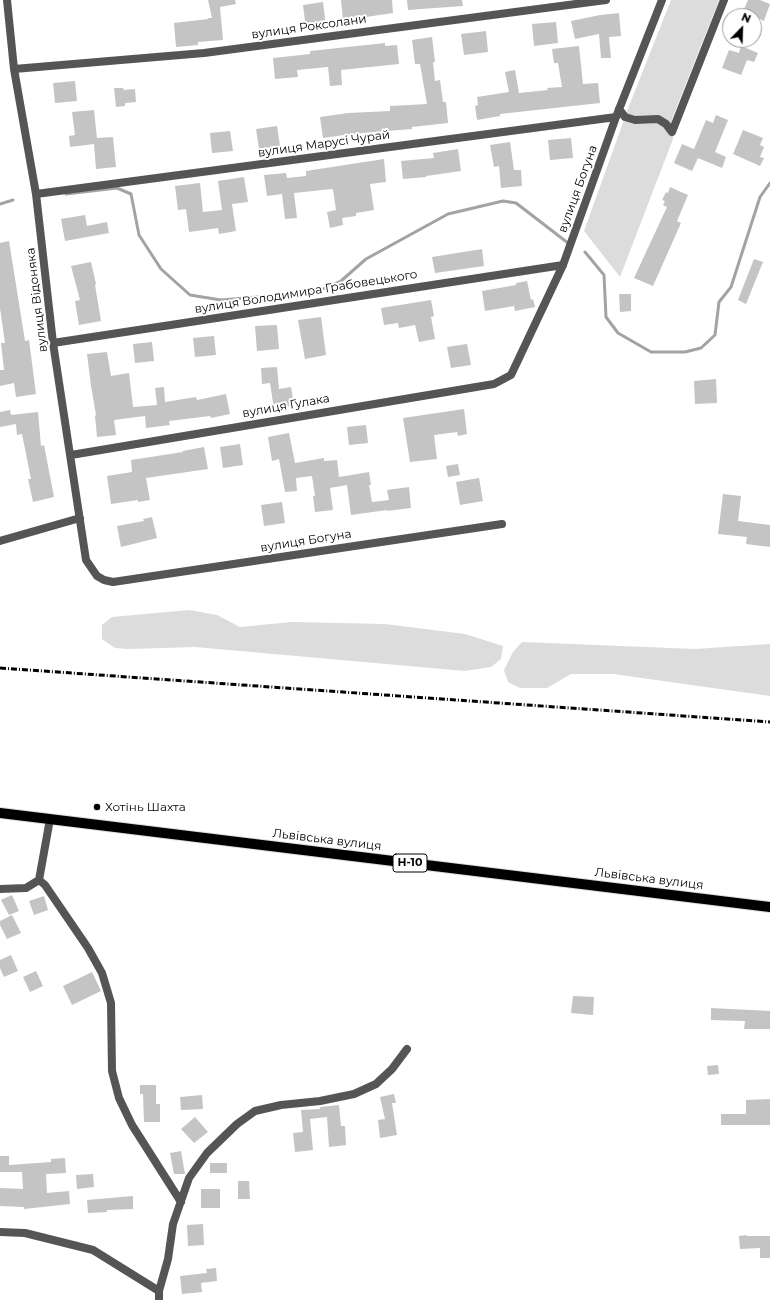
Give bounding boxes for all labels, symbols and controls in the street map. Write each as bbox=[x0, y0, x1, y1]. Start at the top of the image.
north arrow bbox=[722, 8, 762, 48]
text: N bbox=[739, 10, 753, 26]
street label: вулиця Роксолани bbox=[251, 12, 367, 42]
street label: вулиця Марусі Чурай bbox=[257, 128, 391, 160]
street label: вулиця Богуна bbox=[555, 143, 601, 235]
street label: вулиця Відоняка bbox=[23, 247, 51, 353]
street label: вулиця Володимира Грабовецького bbox=[194, 267, 418, 317]
street label: вулиця Гулака bbox=[241, 391, 331, 421]
street label: вулиця Богуна bbox=[259, 527, 353, 555]
place label: Хотінь Шахта bbox=[105, 800, 186, 814]
marker: Хотінь Шахта bbox=[92, 802, 102, 812]
street label: Львівська вулиця bbox=[272, 826, 382, 854]
road number: Н-10 bbox=[393, 854, 427, 872]
street label: Львівська вулиця bbox=[594, 865, 704, 893]

